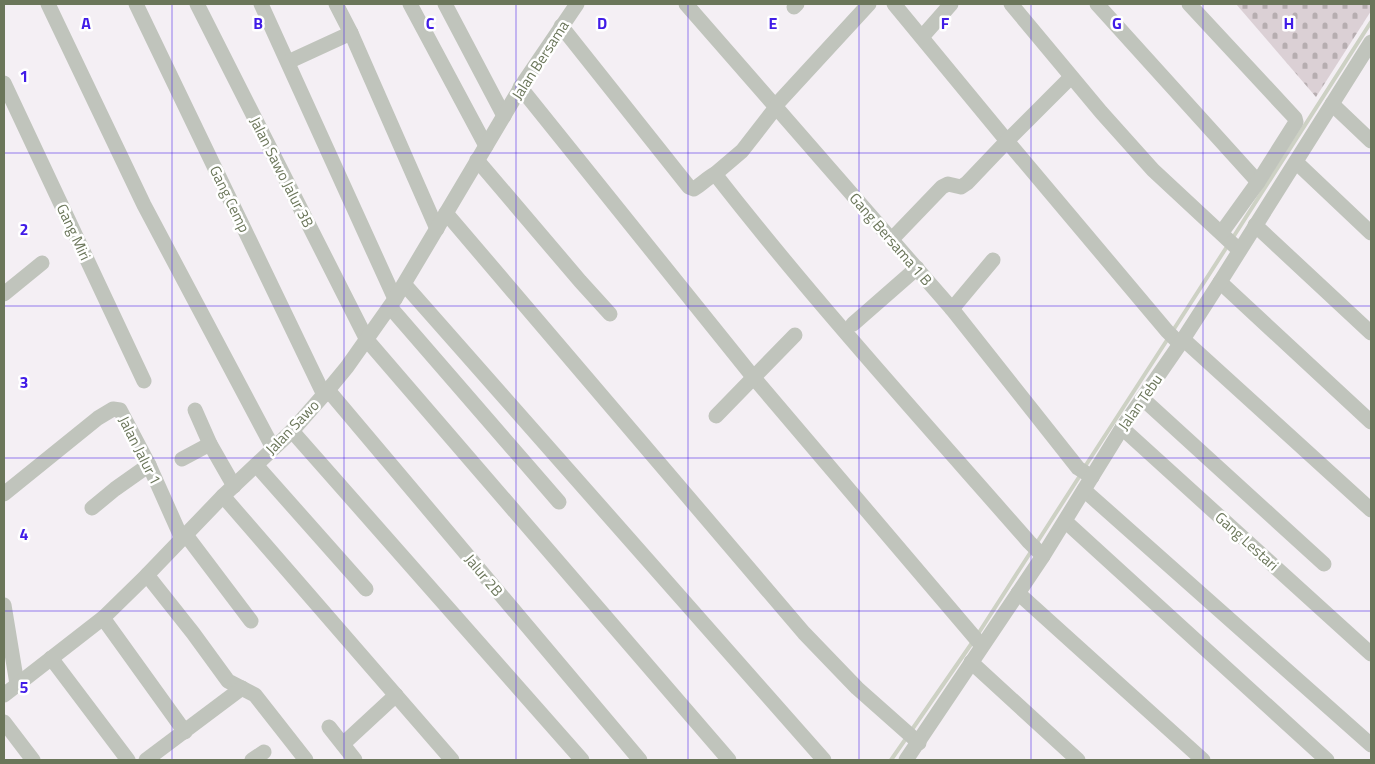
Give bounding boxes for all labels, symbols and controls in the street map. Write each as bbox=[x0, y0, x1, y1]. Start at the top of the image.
text: A bbox=[81, 11, 91, 35]
text: B bbox=[253, 11, 263, 35]
text: C bbox=[426, 11, 435, 35]
text: D bbox=[597, 11, 607, 35]
text: E bbox=[769, 11, 778, 35]
text: F bbox=[941, 11, 950, 35]
text: G bbox=[1112, 11, 1122, 35]
text: H bbox=[1284, 11, 1294, 35]
street label: Jalan Bersama bbox=[506, 15, 575, 104]
text: 1 bbox=[20, 64, 28, 88]
street label: Jalan Sawo Jalur 3B bbox=[244, 113, 320, 231]
street label: Gang Cemp bbox=[204, 162, 256, 236]
street label: Gang Bersama 1 B bbox=[844, 187, 938, 291]
street label: Gang Miri bbox=[51, 200, 97, 264]
text: 2 bbox=[20, 217, 28, 241]
street label: Jalan Tebu bbox=[1112, 369, 1168, 435]
text: 3 bbox=[20, 370, 28, 394]
street label: Jalan Sawo bbox=[260, 394, 324, 460]
street label: Jalan Jalur 1 bbox=[113, 412, 167, 488]
street label: Gang Lestari bbox=[1210, 506, 1284, 576]
text: 4 bbox=[20, 522, 29, 546]
street label: Jalur 2B bbox=[459, 549, 509, 601]
text: 5 bbox=[20, 675, 29, 699]

